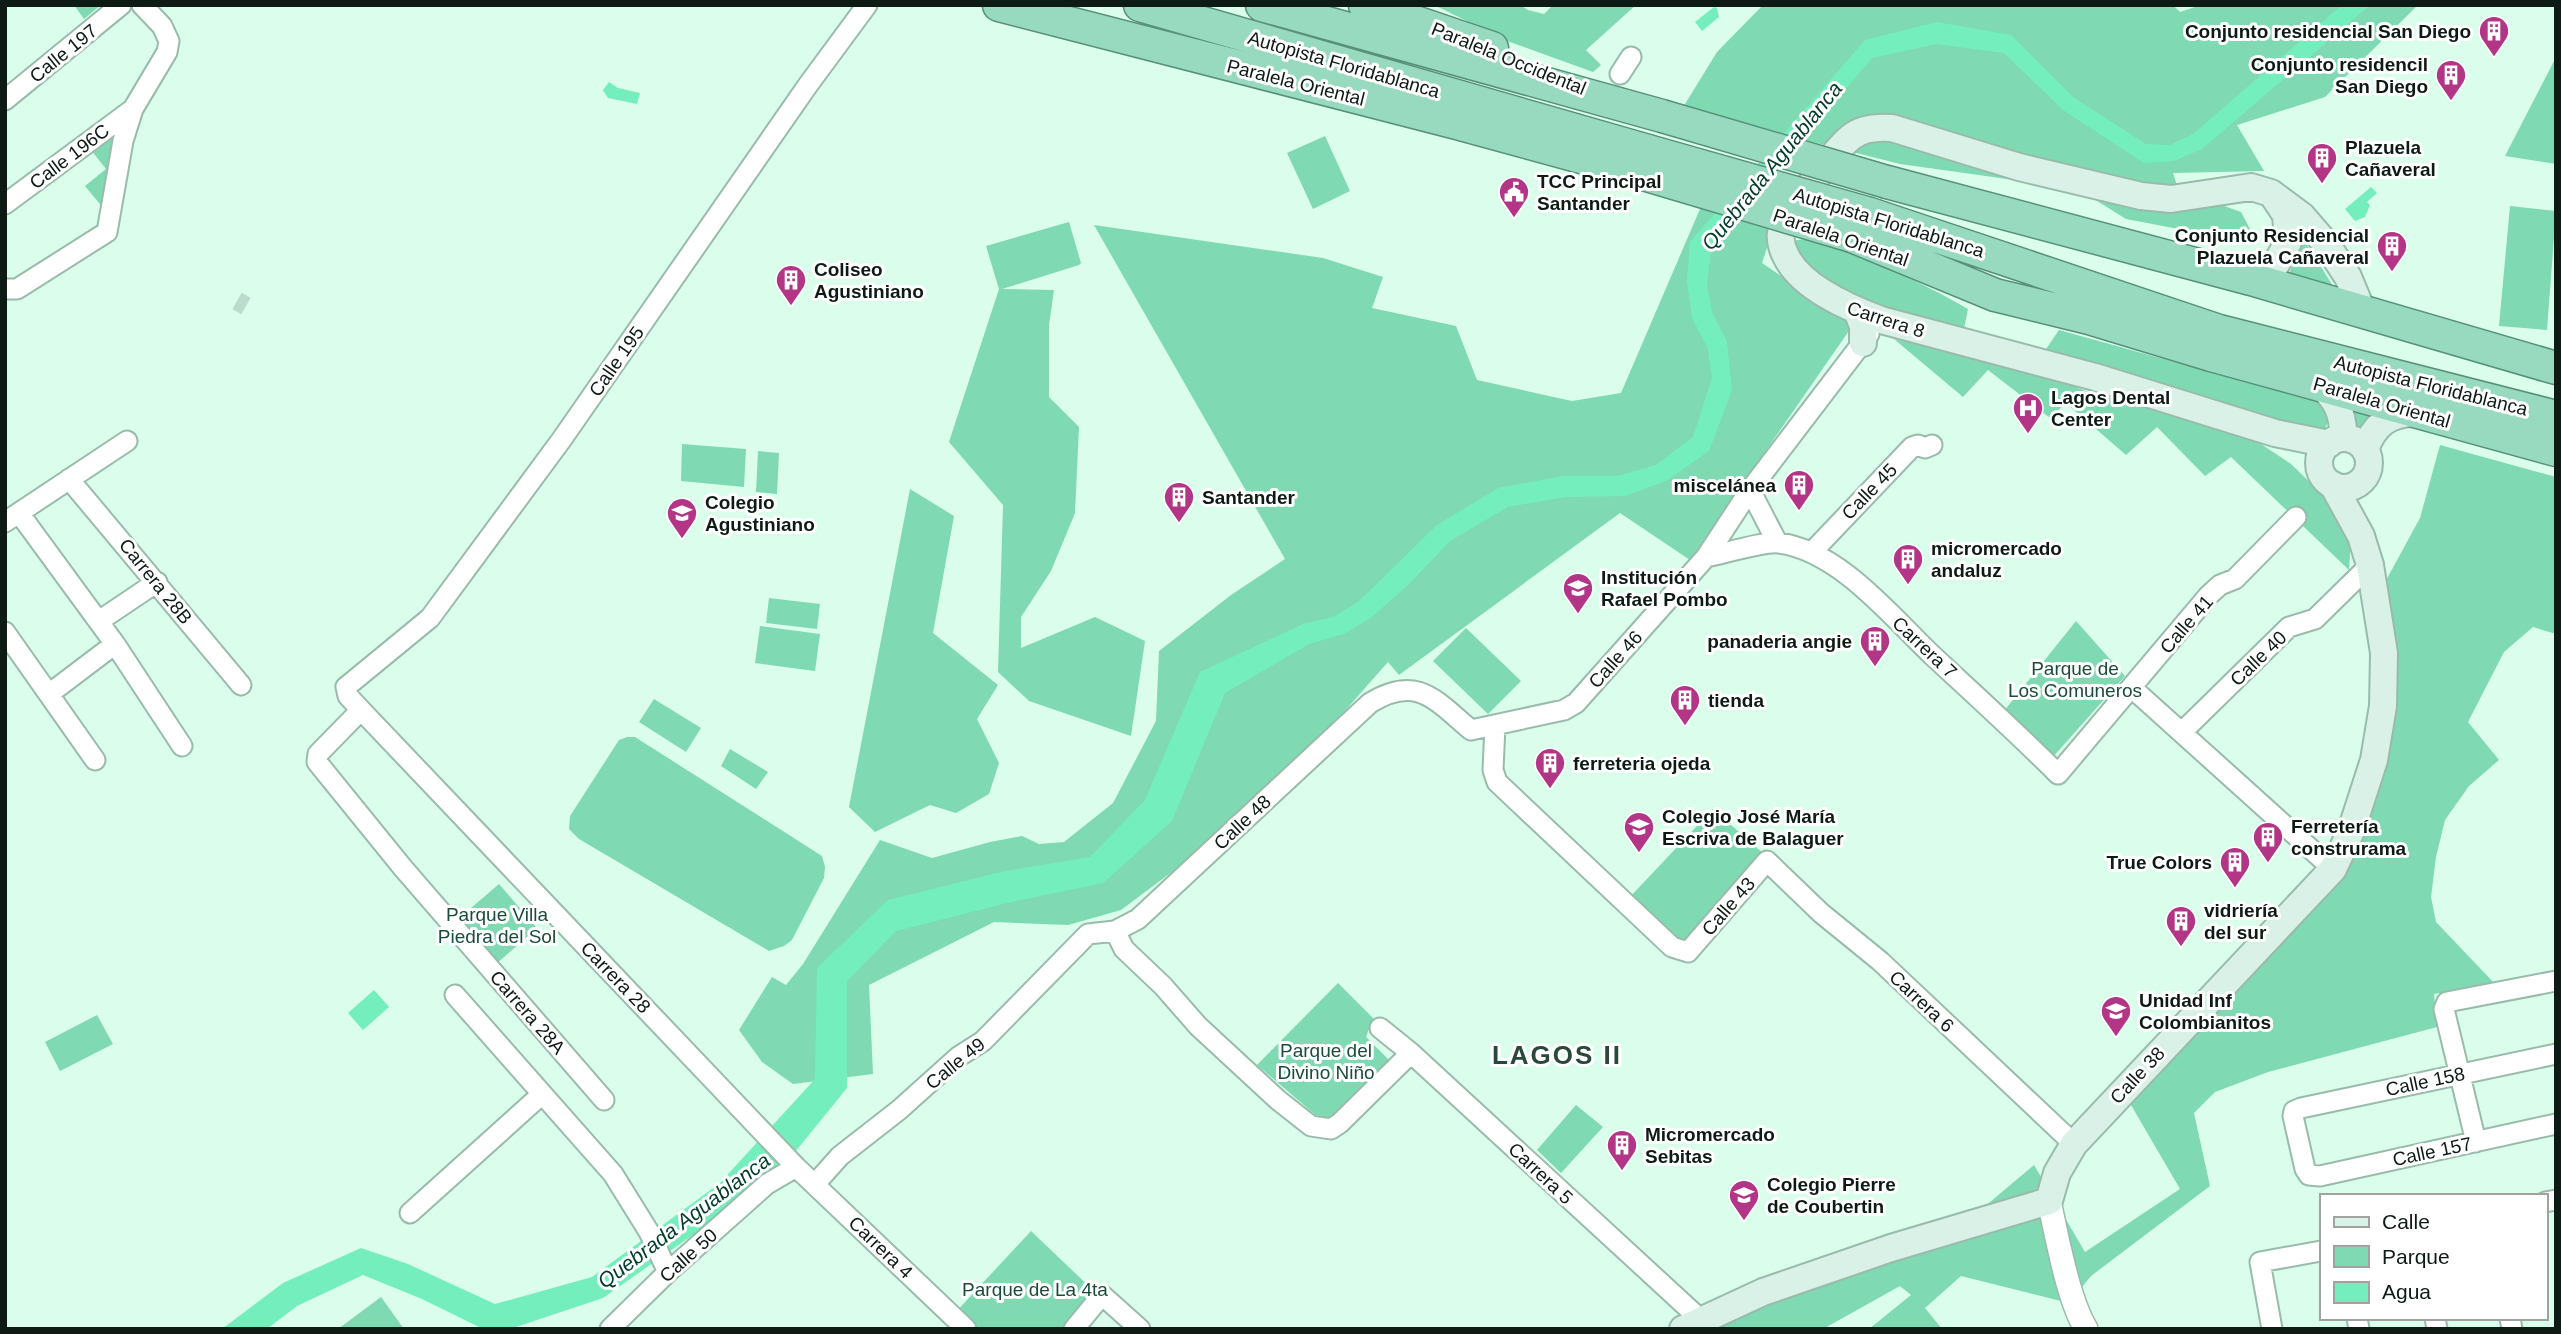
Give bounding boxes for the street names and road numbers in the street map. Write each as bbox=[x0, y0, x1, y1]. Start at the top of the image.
street label: Paralela Occidental bbox=[1428, 18, 1589, 99]
street label: Calle 197 bbox=[26, 20, 101, 87]
street label: Autopista Floridablanca bbox=[1246, 27, 1443, 102]
street label: Paralela Oriental bbox=[1225, 55, 1367, 110]
street label: Calle 196C bbox=[25, 120, 113, 193]
street label: Autopista Floridablanca bbox=[1791, 183, 1987, 262]
street label: Paralela Oriental bbox=[1771, 205, 1911, 270]
street label: Carrera 8 bbox=[1844, 297, 1927, 342]
street label: Calle 195 bbox=[585, 322, 648, 400]
street label: Autopista Floridablanca bbox=[2332, 351, 2530, 420]
street label: Paralela Oriental bbox=[2311, 373, 2453, 432]
street label: Calle 45 bbox=[1838, 459, 1901, 524]
street label: Carrera 28B bbox=[115, 534, 196, 628]
street label: Calle 41 bbox=[2156, 591, 2217, 658]
street label: Carrera 7 bbox=[1888, 612, 1961, 682]
street label: Calle 46 bbox=[1584, 626, 1647, 692]
street label: Calle 40 bbox=[2226, 627, 2291, 690]
street label: Calle 48 bbox=[1210, 791, 1275, 854]
street label: Calle 43 bbox=[1698, 873, 1759, 940]
street label: Carrera 28 bbox=[577, 937, 655, 1017]
street label: Carrera 28A bbox=[486, 966, 570, 1059]
street label: Carrera 6 bbox=[1885, 966, 1958, 1036]
street label: Calle 49 bbox=[922, 1033, 989, 1093]
street label: Calle 38 bbox=[2106, 1043, 2169, 1108]
street label: Calle 158 bbox=[2384, 1063, 2467, 1100]
street label: Calle 157 bbox=[2391, 1133, 2474, 1170]
street label: Carrera 5 bbox=[1504, 1138, 1577, 1208]
street label: Carrera 4 bbox=[844, 1212, 917, 1283]
street label: Calle 50 bbox=[655, 1224, 721, 1287]

